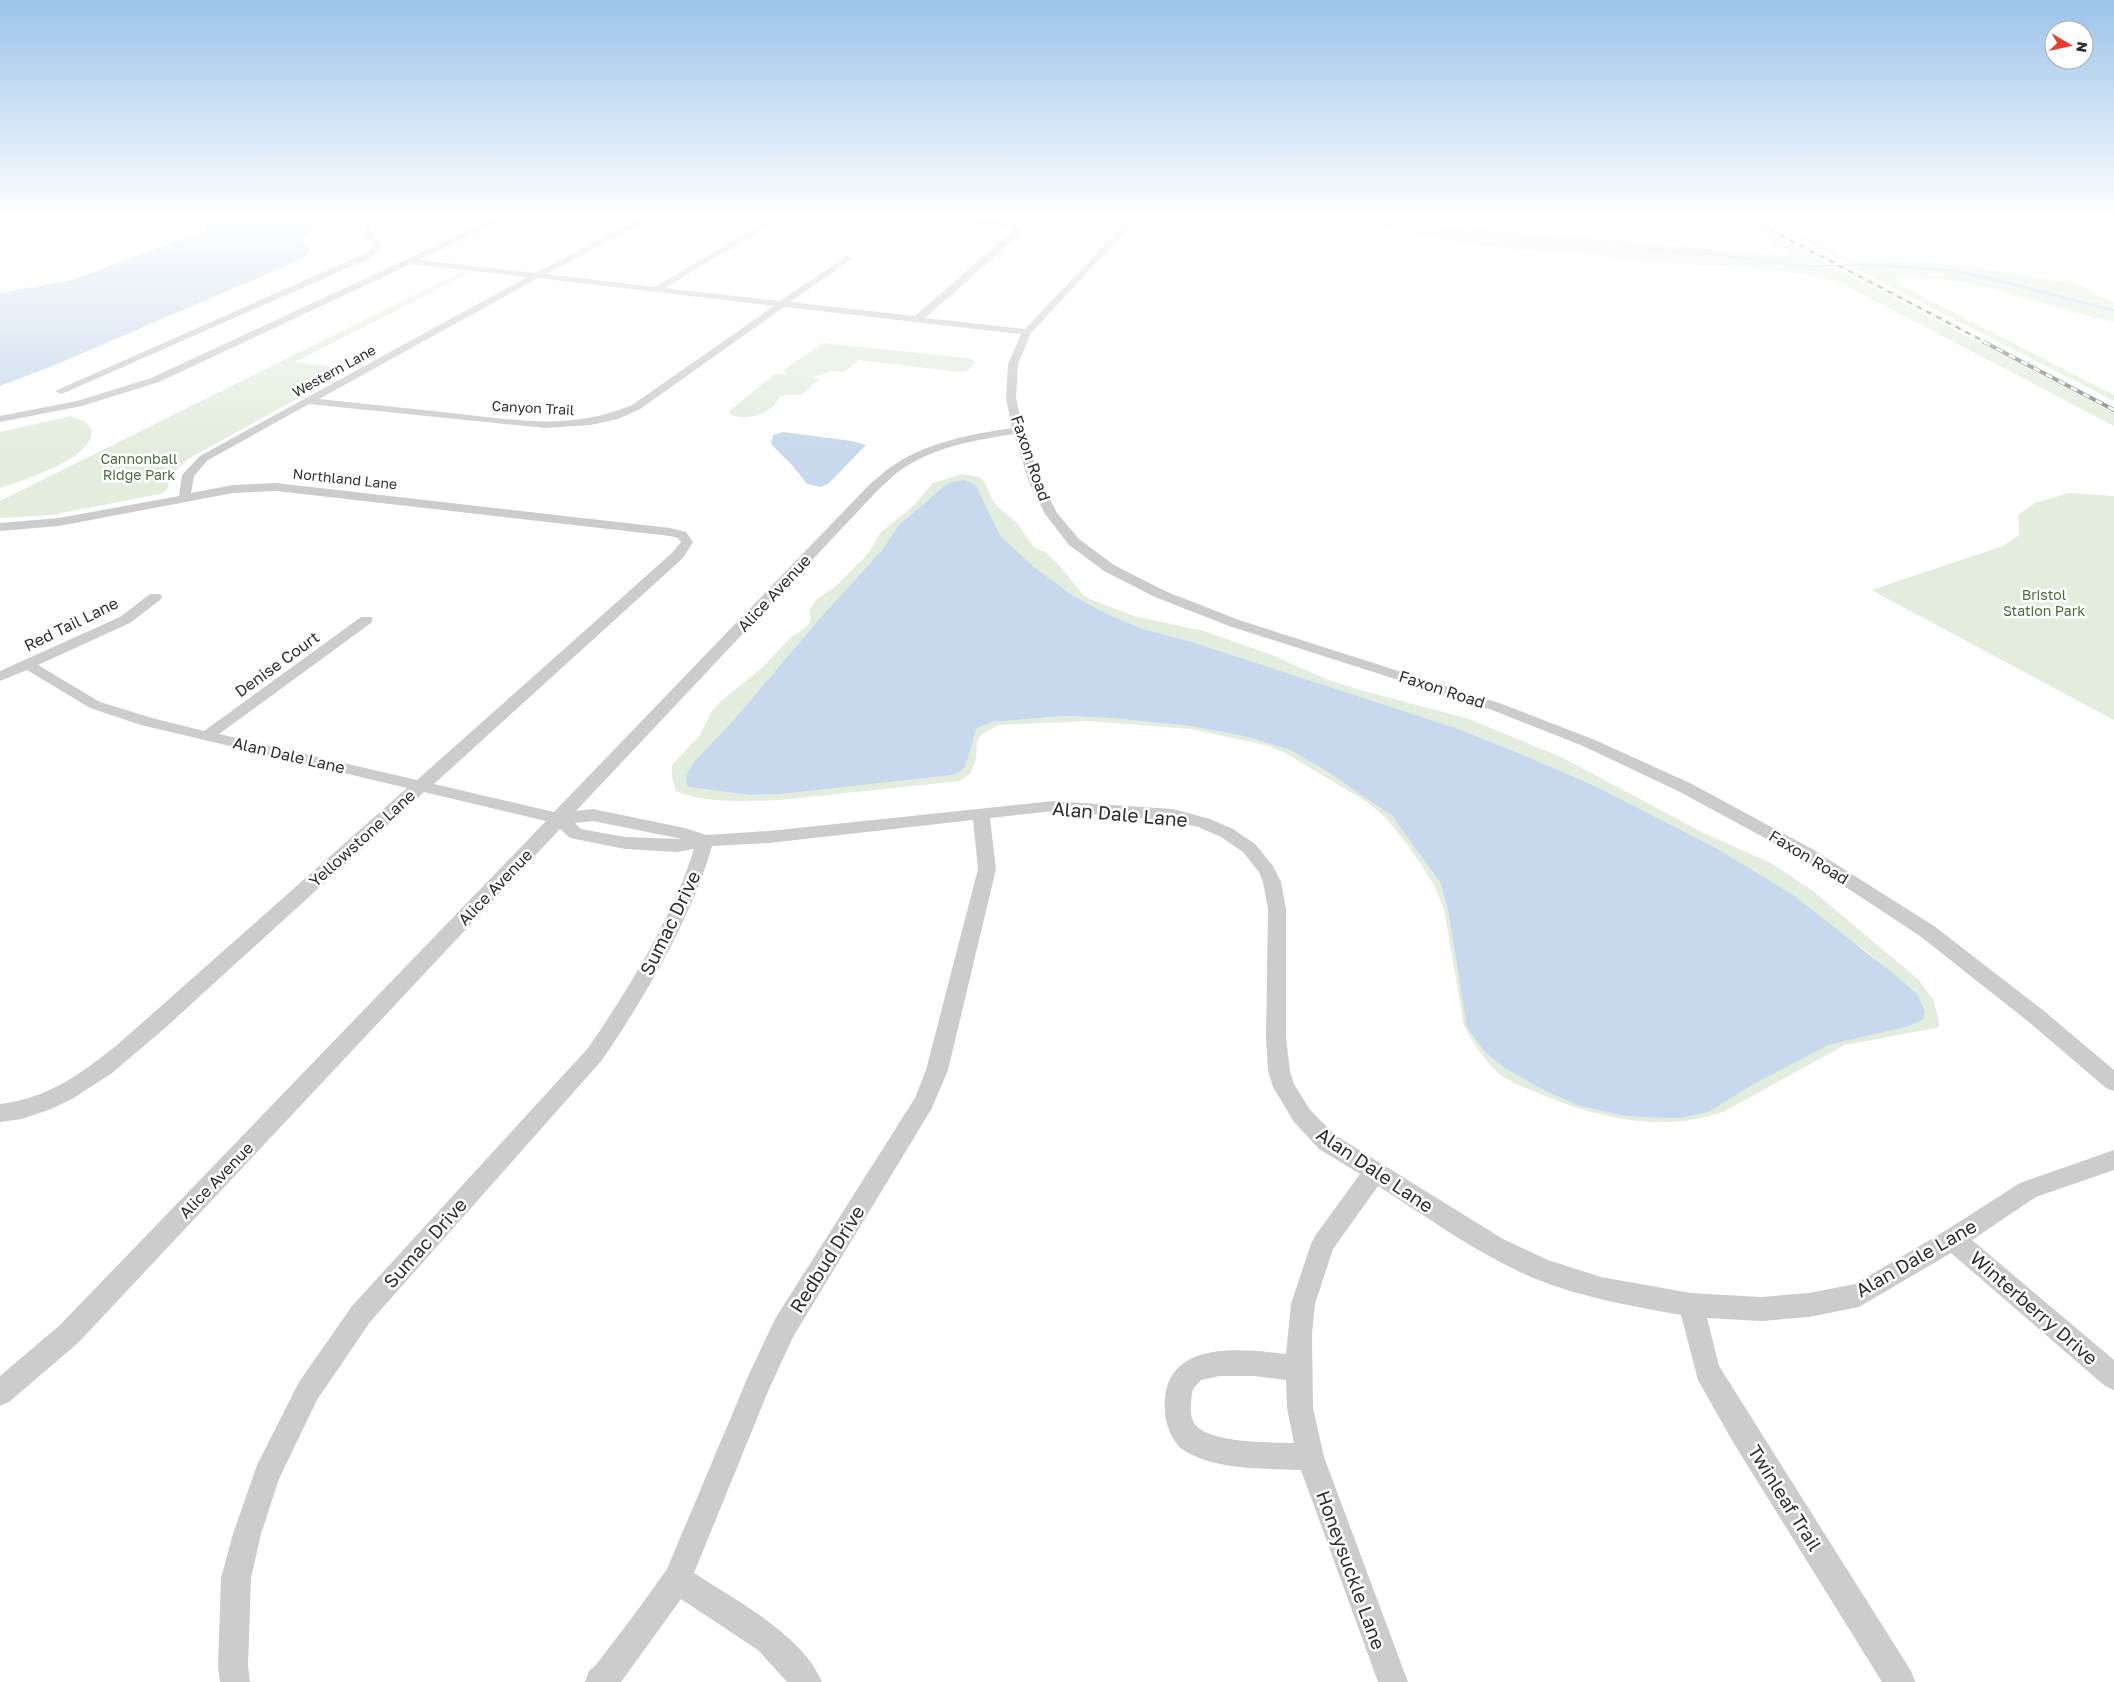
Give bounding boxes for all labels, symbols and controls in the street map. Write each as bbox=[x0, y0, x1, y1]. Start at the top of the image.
north arrow bbox=[2044, 20, 2094, 70]
text: N bbox=[2073, 41, 2092, 54]
street label: Western Lane bbox=[289, 341, 378, 400]
street label: Canyon Trail bbox=[491, 397, 575, 418]
street label: Faxon Road bbox=[1007, 412, 1055, 504]
park label: Cannonball Ridge Park bbox=[100, 450, 178, 483]
street label: Northland Lane bbox=[292, 465, 398, 492]
street label: Alice Avenue bbox=[733, 550, 815, 636]
park label: Bristol Station Park bbox=[2003, 586, 2085, 619]
street label: Red Tail Lane bbox=[21, 593, 121, 655]
street label: Denise Court bbox=[231, 627, 323, 701]
street label: Faxon Road bbox=[1396, 666, 1488, 712]
street label: Alan Dale Lane bbox=[231, 732, 347, 778]
street label: Yellowstone Lane bbox=[305, 785, 419, 891]
street label: Alan Dale Lane bbox=[1051, 796, 1189, 831]
street label: Faxon Road bbox=[1766, 825, 1852, 889]
street label: Alice Avenue bbox=[454, 845, 536, 929]
street label: Sumac Drive bbox=[634, 867, 705, 979]
street label: Alan Dale Lane bbox=[1313, 1122, 1438, 1217]
street label: Alice Avenue bbox=[175, 1138, 257, 1222]
street label: Sumac Drive bbox=[378, 1193, 471, 1292]
street label: Redbud Drive bbox=[784, 1201, 869, 1317]
street label: Alan Dale Lane bbox=[1851, 1214, 1980, 1301]
street label: Winterberry Drive bbox=[1966, 1246, 2103, 1369]
street label: Twinleaf Trail bbox=[1744, 1440, 1827, 1555]
street label: Honeysuckle Lane bbox=[1312, 1487, 1391, 1653]

